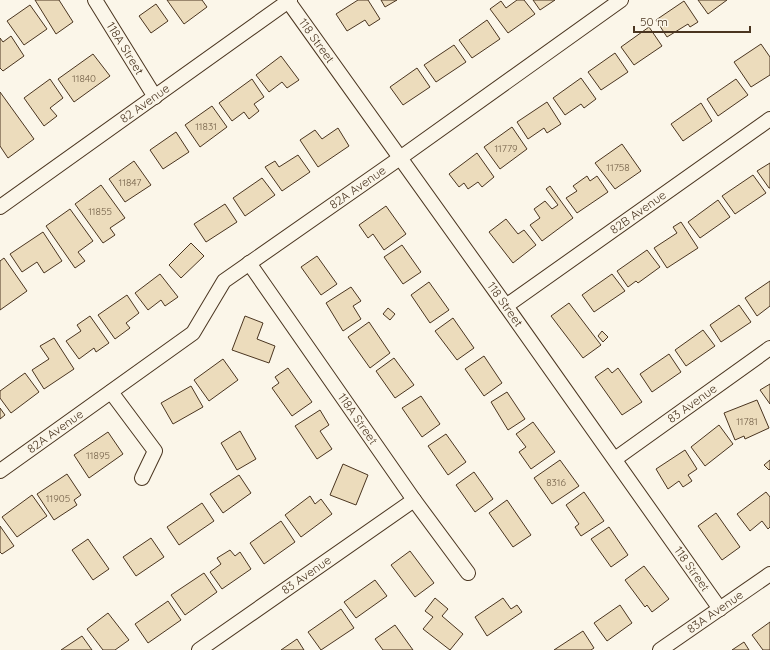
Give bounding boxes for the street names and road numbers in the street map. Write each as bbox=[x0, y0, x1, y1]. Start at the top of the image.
street label: 118 Street bbox=[296, 15, 338, 66]
street label: 118A Street bbox=[103, 19, 147, 77]
street label: 82 Avenue bbox=[117, 80, 173, 126]
street label: 82A Avenue bbox=[326, 162, 389, 212]
street label: 82B Avenue bbox=[607, 187, 669, 237]
street label: 118 Street bbox=[484, 279, 526, 330]
street label: 83 Avenue bbox=[664, 380, 720, 426]
street label: 118A Street bbox=[335, 390, 381, 447]
street label: 82A Avenue bbox=[24, 406, 86, 456]
street label: 118 Street bbox=[671, 543, 713, 594]
street label: 83 Avenue bbox=[278, 552, 334, 597]
street label: 83A Avenue bbox=[684, 587, 746, 636]

